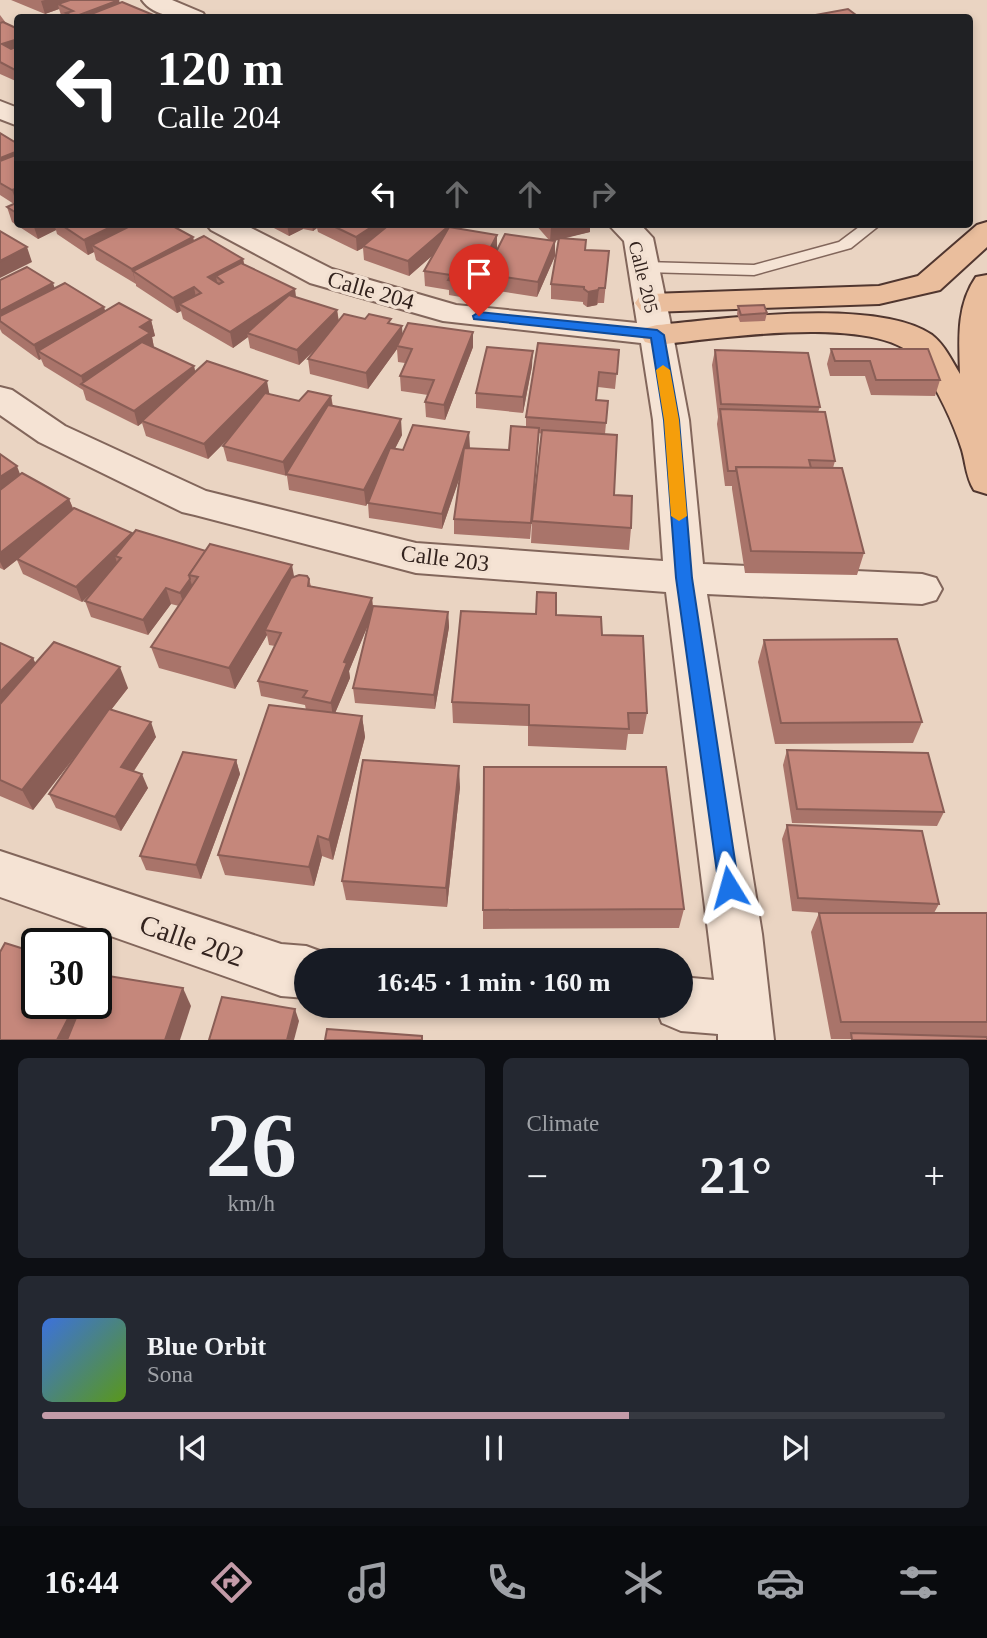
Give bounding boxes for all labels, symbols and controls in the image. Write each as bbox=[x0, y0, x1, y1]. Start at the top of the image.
text: 120 m bbox=[157, 41, 284, 96]
icon: left bbox=[42, 42, 133, 133]
text: Calle 204 bbox=[157, 99, 281, 135]
icon: left bbox=[365, 175, 403, 213]
icon: ahead bbox=[438, 175, 476, 213]
icon: ahead bbox=[511, 175, 549, 213]
icon: right bbox=[584, 175, 622, 213]
street label: Calle 205 bbox=[624, 239, 663, 315]
pin bbox=[449, 244, 509, 316]
icon: arrive bbox=[460, 255, 498, 293]
street label: Calle 204 bbox=[325, 266, 417, 315]
street label: Calle 203 bbox=[399, 541, 491, 576]
position arrow bbox=[692, 850, 766, 924]
street label: Calle 202 bbox=[136, 908, 248, 973]
speed limit sign: 30 bbox=[21, 928, 112, 1019]
text: 16:45 · 1 min · 160 m bbox=[377, 968, 611, 997]
text: 26 bbox=[206, 1095, 297, 1196]
text: Climate bbox=[527, 1111, 599, 1136]
text: 21° bbox=[699, 1147, 772, 1204]
text: − bbox=[527, 1155, 548, 1197]
text: + bbox=[924, 1155, 945, 1197]
text: km/h bbox=[228, 1191, 275, 1216]
text: Blue Orbit bbox=[147, 1332, 266, 1361]
text: Sona bbox=[147, 1362, 193, 1387]
icon: previous bbox=[174, 1429, 212, 1467]
icon: pause bbox=[475, 1429, 513, 1467]
icon: next bbox=[776, 1429, 814, 1467]
icon: directions bbox=[207, 1558, 256, 1607]
icon: music bbox=[344, 1558, 393, 1607]
icon: phone bbox=[482, 1558, 531, 1607]
icon: climate bbox=[619, 1558, 668, 1607]
icon: car bbox=[756, 1558, 805, 1607]
icon: filters bbox=[894, 1558, 943, 1607]
text: 16:44 bbox=[44, 1564, 119, 1600]

